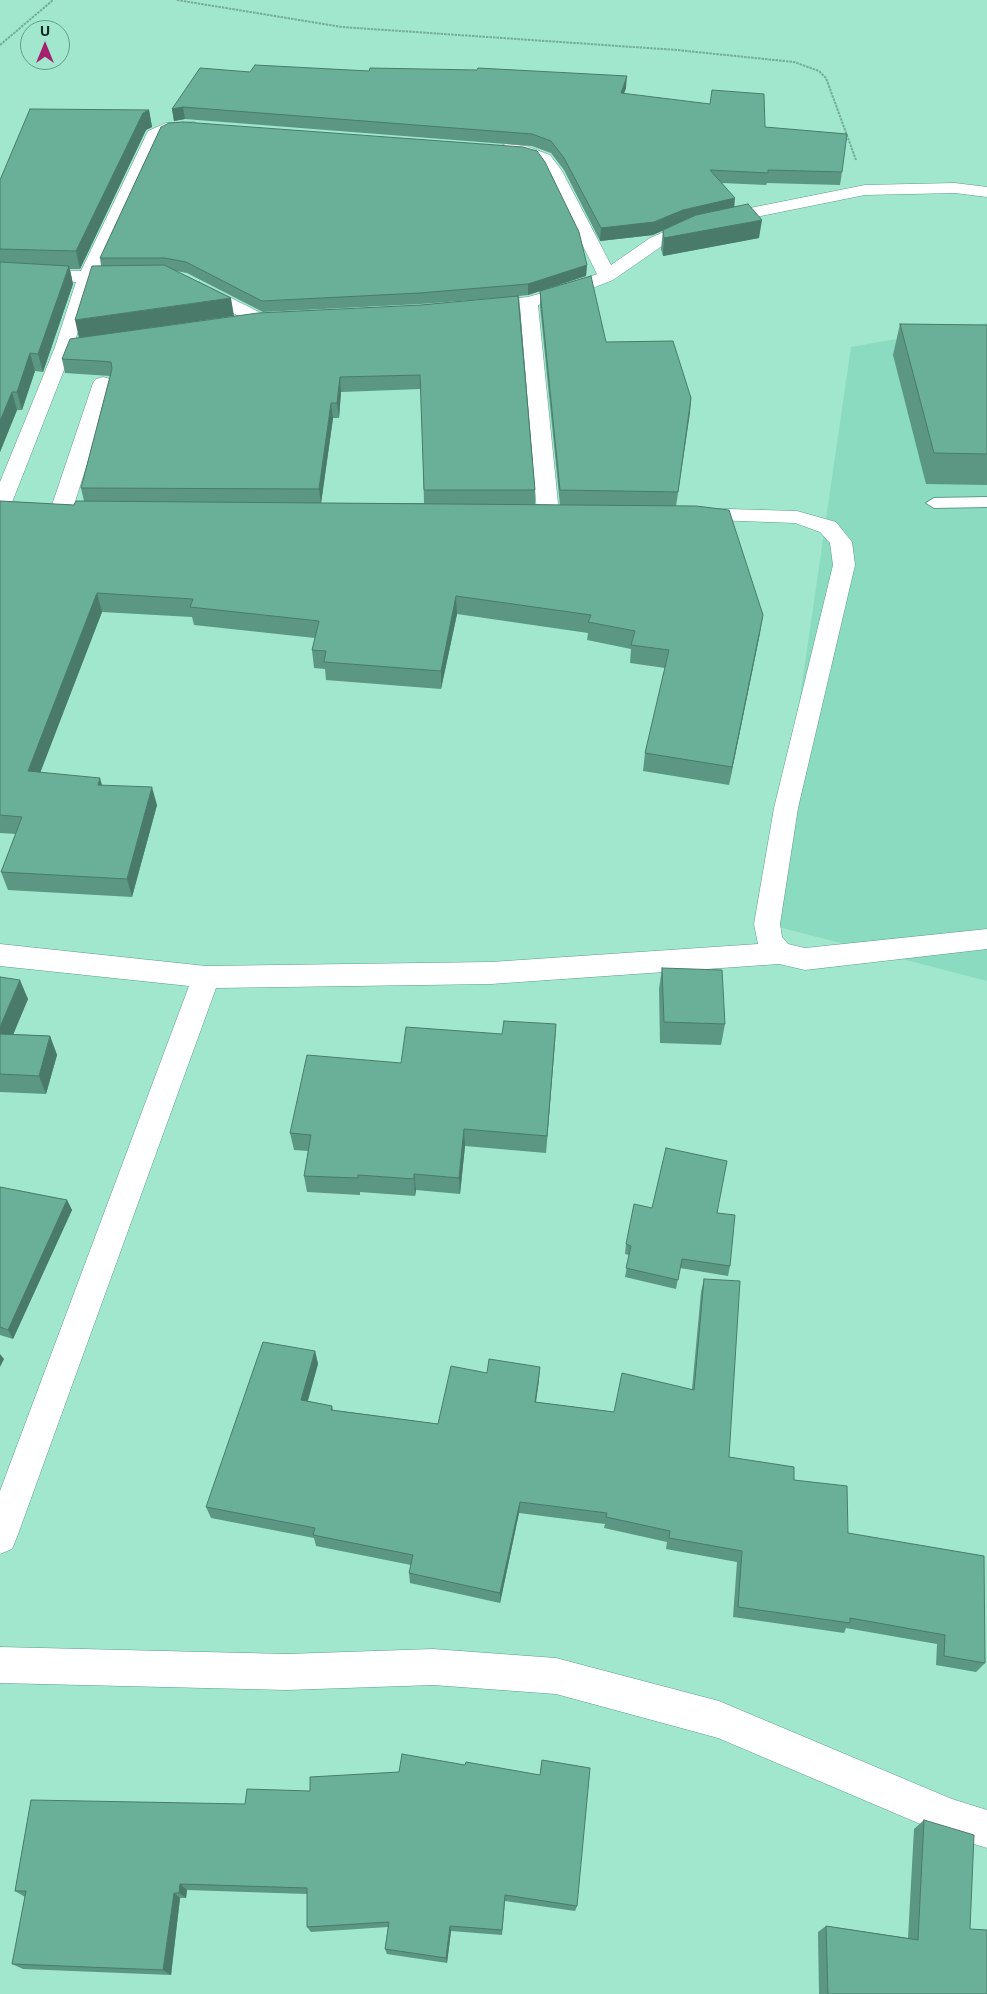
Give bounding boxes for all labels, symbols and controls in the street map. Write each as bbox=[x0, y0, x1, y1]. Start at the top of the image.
north arrow bbox=[20, 20, 70, 70]
text: U bbox=[40, 21, 50, 40]

